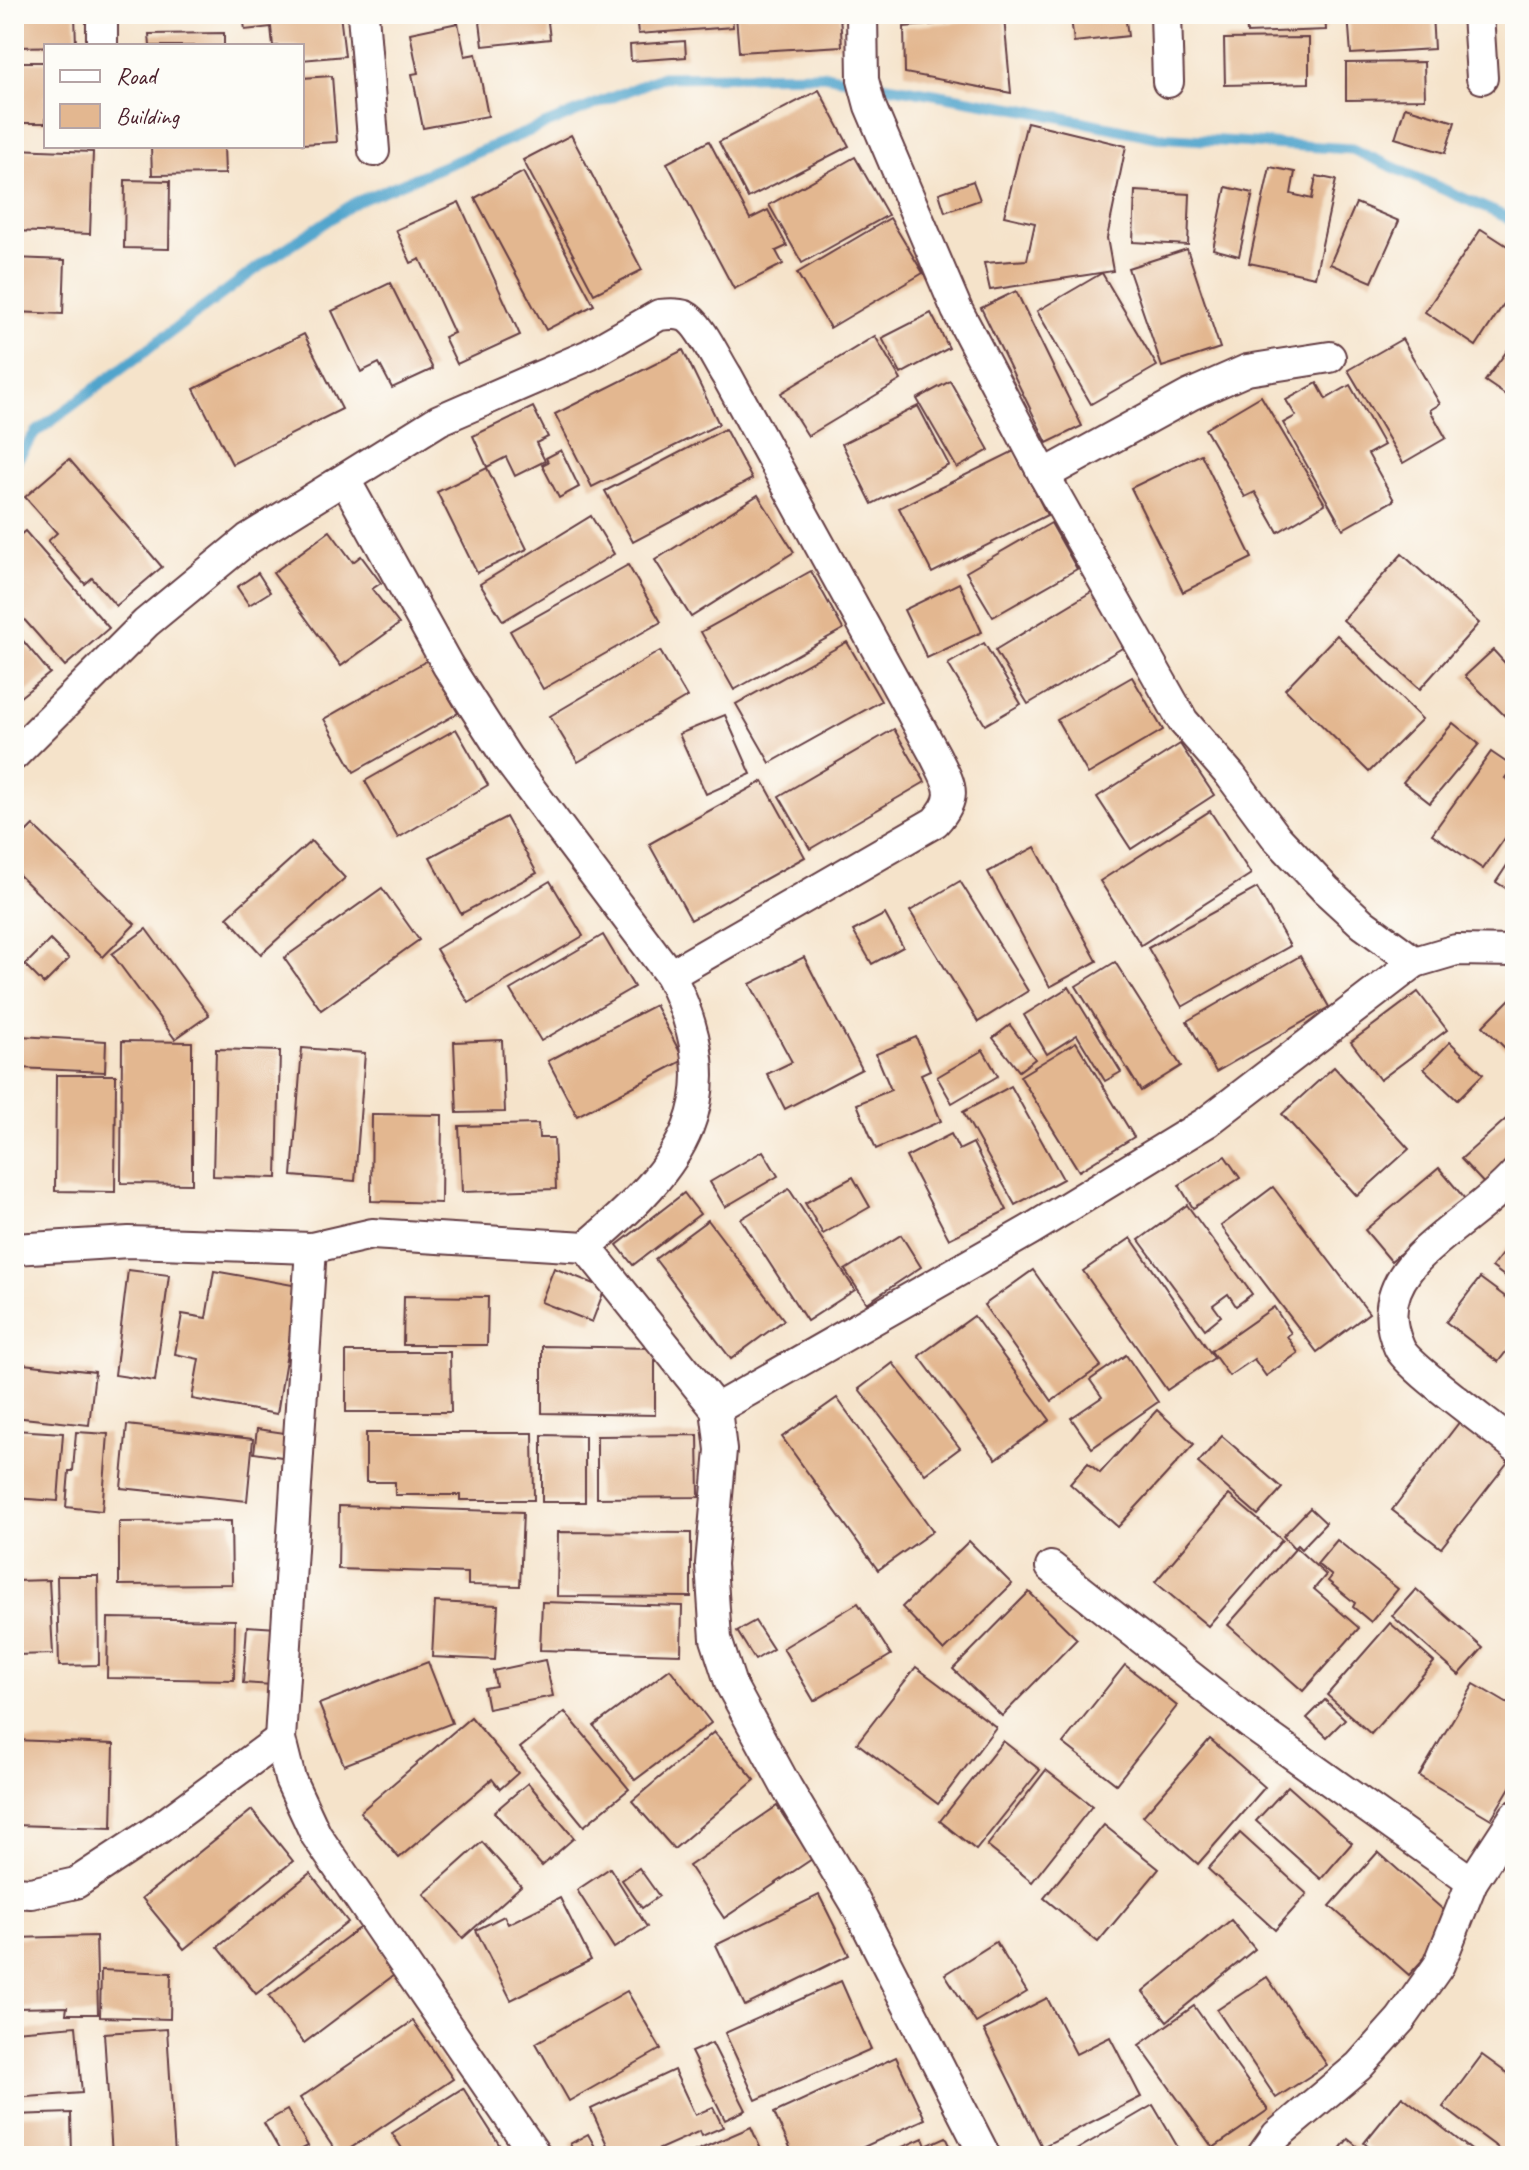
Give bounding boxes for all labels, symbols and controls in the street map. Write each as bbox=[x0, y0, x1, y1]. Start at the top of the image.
legend bbox=[44, 44, 304, 148]
text: Road bbox=[116, 61, 160, 91]
text: Building bbox=[116, 101, 181, 131]

